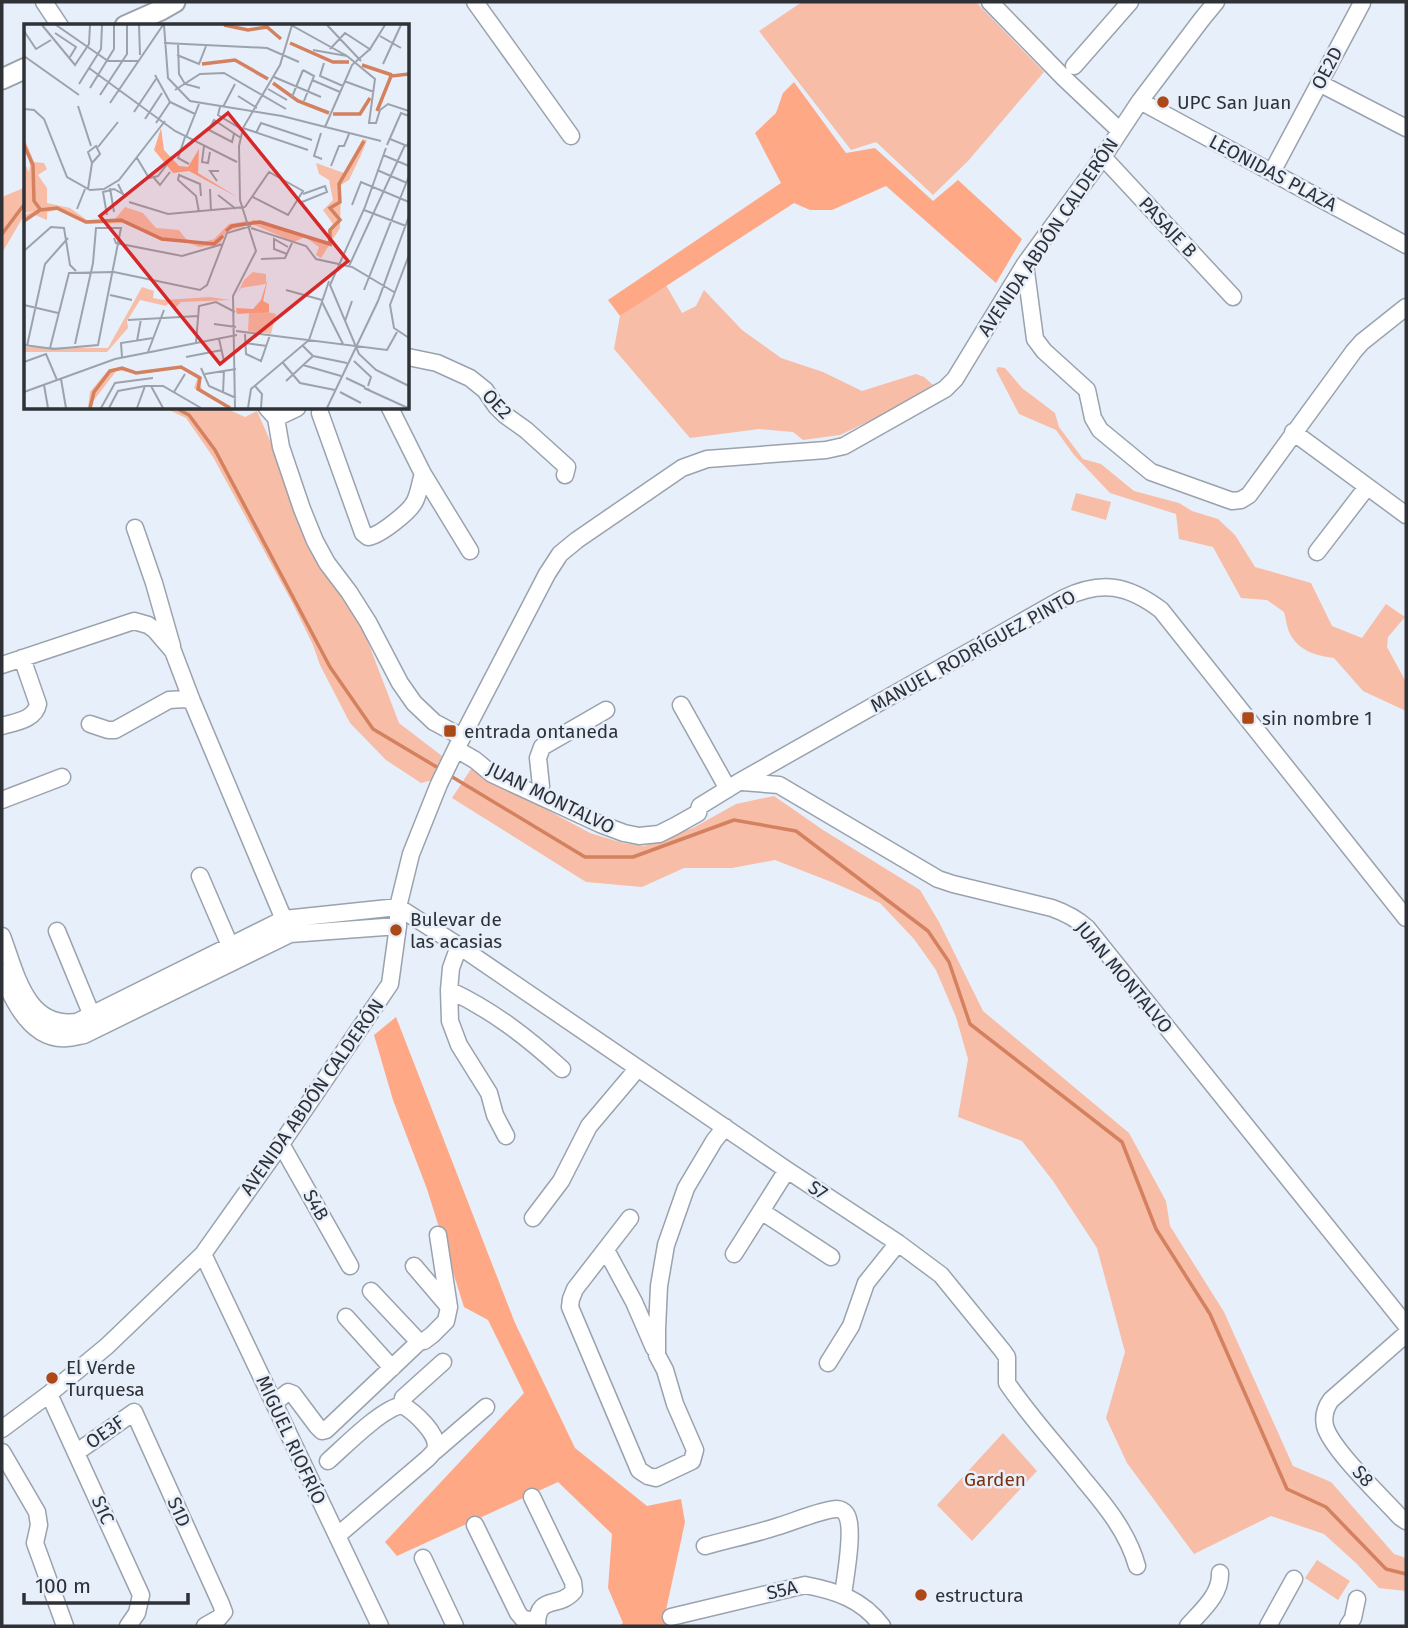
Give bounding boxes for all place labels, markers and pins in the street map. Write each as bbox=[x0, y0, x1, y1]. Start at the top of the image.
place label: UPC San Juan bbox=[1177, 91, 1291, 114]
marker: UPC San Juan bbox=[1155, 94, 1171, 110]
place label: sin nombre 1 bbox=[1262, 707, 1373, 730]
marker: sin nombre 1 bbox=[1240, 710, 1256, 726]
place label: entrada ontaneda bbox=[464, 720, 619, 743]
marker: entrada ontaneda bbox=[442, 723, 458, 739]
place label: Bulevar de las acasias bbox=[410, 908, 502, 953]
marker: Bulevar de las acasias bbox=[388, 922, 404, 938]
place label: El Verde Turquesa bbox=[66, 1356, 145, 1401]
marker: El Verde Turquesa bbox=[44, 1370, 60, 1386]
place label: estructura bbox=[935, 1584, 1023, 1607]
marker: estructura bbox=[913, 1587, 929, 1603]

